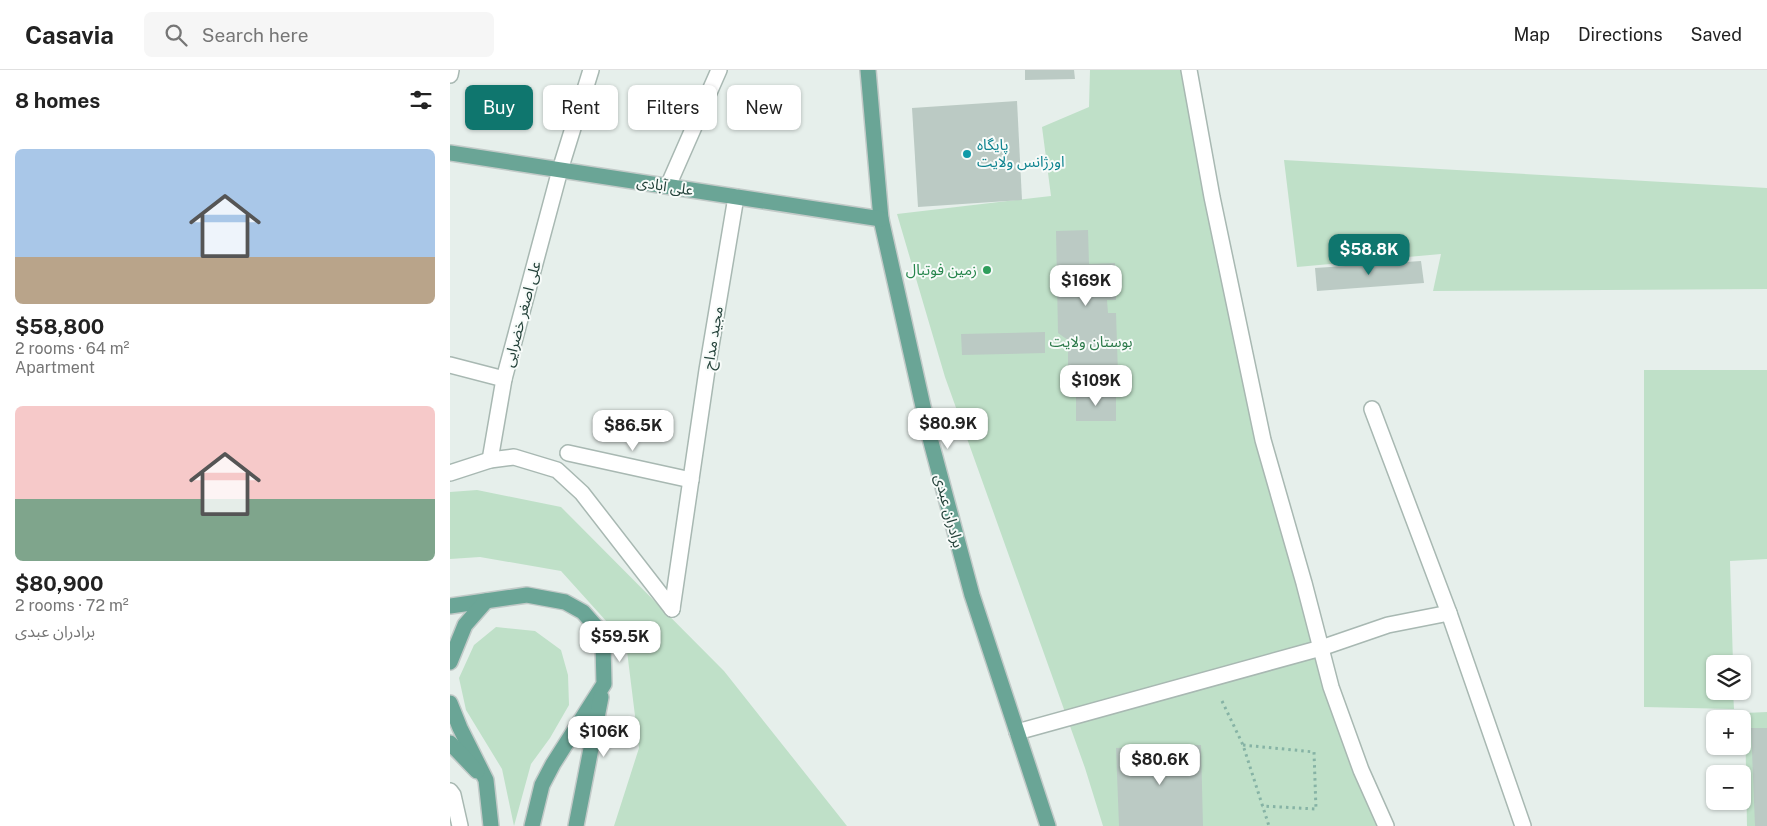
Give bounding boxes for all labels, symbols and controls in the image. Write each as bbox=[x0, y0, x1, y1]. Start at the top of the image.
search box bbox=[144, 12, 494, 57]
text: Casavia bbox=[25, 21, 114, 49]
icon: search bbox=[162, 21, 190, 49]
text: Search here bbox=[202, 24, 308, 46]
text: Map bbox=[1513, 24, 1550, 45]
text: Directions bbox=[1578, 24, 1663, 45]
text: Saved bbox=[1691, 24, 1742, 45]
chip: Buy bbox=[465, 85, 533, 130]
chip: Rent bbox=[543, 85, 618, 130]
chip: Filters bbox=[628, 85, 717, 130]
chip: New bbox=[727, 85, 801, 130]
icon: filters bbox=[407, 86, 435, 114]
text: 8 homes bbox=[15, 88, 100, 113]
place label: پایگاه اورژانس ولایت bbox=[977, 136, 1065, 171]
marker: پایگاه اورژانس ولایت bbox=[961, 148, 973, 160]
street label: علی آبادی bbox=[635, 173, 695, 199]
icon: home bbox=[180, 181, 270, 271]
pin: $58.8K bbox=[1328, 234, 1410, 276]
text: $58.8K bbox=[1340, 240, 1398, 259]
street label: علی اصغر خضرایی bbox=[499, 259, 545, 369]
place label: زمین فوتبال bbox=[906, 261, 977, 279]
marker: زمین فوتبال bbox=[981, 264, 993, 276]
pin: $169K bbox=[1051, 264, 1121, 307]
text: $169K bbox=[1061, 271, 1111, 290]
street label: مجید مداح bbox=[699, 305, 730, 371]
text: $58,800 bbox=[15, 314, 104, 339]
park label: بوستان ولایت bbox=[1049, 333, 1133, 351]
text: 2 rooms · 64 m² bbox=[15, 339, 129, 358]
text: Apartment bbox=[15, 358, 95, 377]
pin: $109K bbox=[1061, 364, 1131, 407]
text: $109K bbox=[1071, 371, 1121, 390]
pin: $80.9K bbox=[907, 408, 989, 450]
pin: $86.5K bbox=[592, 410, 674, 452]
text: $80.9K bbox=[919, 414, 977, 433]
text: $86.5K bbox=[604, 416, 662, 435]
icon: home bbox=[180, 439, 270, 529]
street label: برادران عبدی bbox=[931, 472, 967, 550]
text: $80,900 bbox=[15, 571, 103, 596]
text: 2 rooms · 72 m² bbox=[15, 596, 129, 615]
pin: $59.5K bbox=[579, 620, 661, 663]
text: برادران عبدی bbox=[15, 622, 95, 641]
text: $59.5K bbox=[591, 627, 649, 646]
map controls bbox=[1706, 655, 1751, 810]
button: layers bbox=[1706, 655, 1751, 700]
button: + bbox=[1706, 710, 1751, 755]
pin: $106K bbox=[569, 716, 639, 758]
text: $106K bbox=[579, 722, 629, 741]
pin: $80.6K bbox=[1119, 744, 1201, 786]
text: $80.6K bbox=[1131, 750, 1189, 769]
button: − bbox=[1706, 765, 1751, 810]

